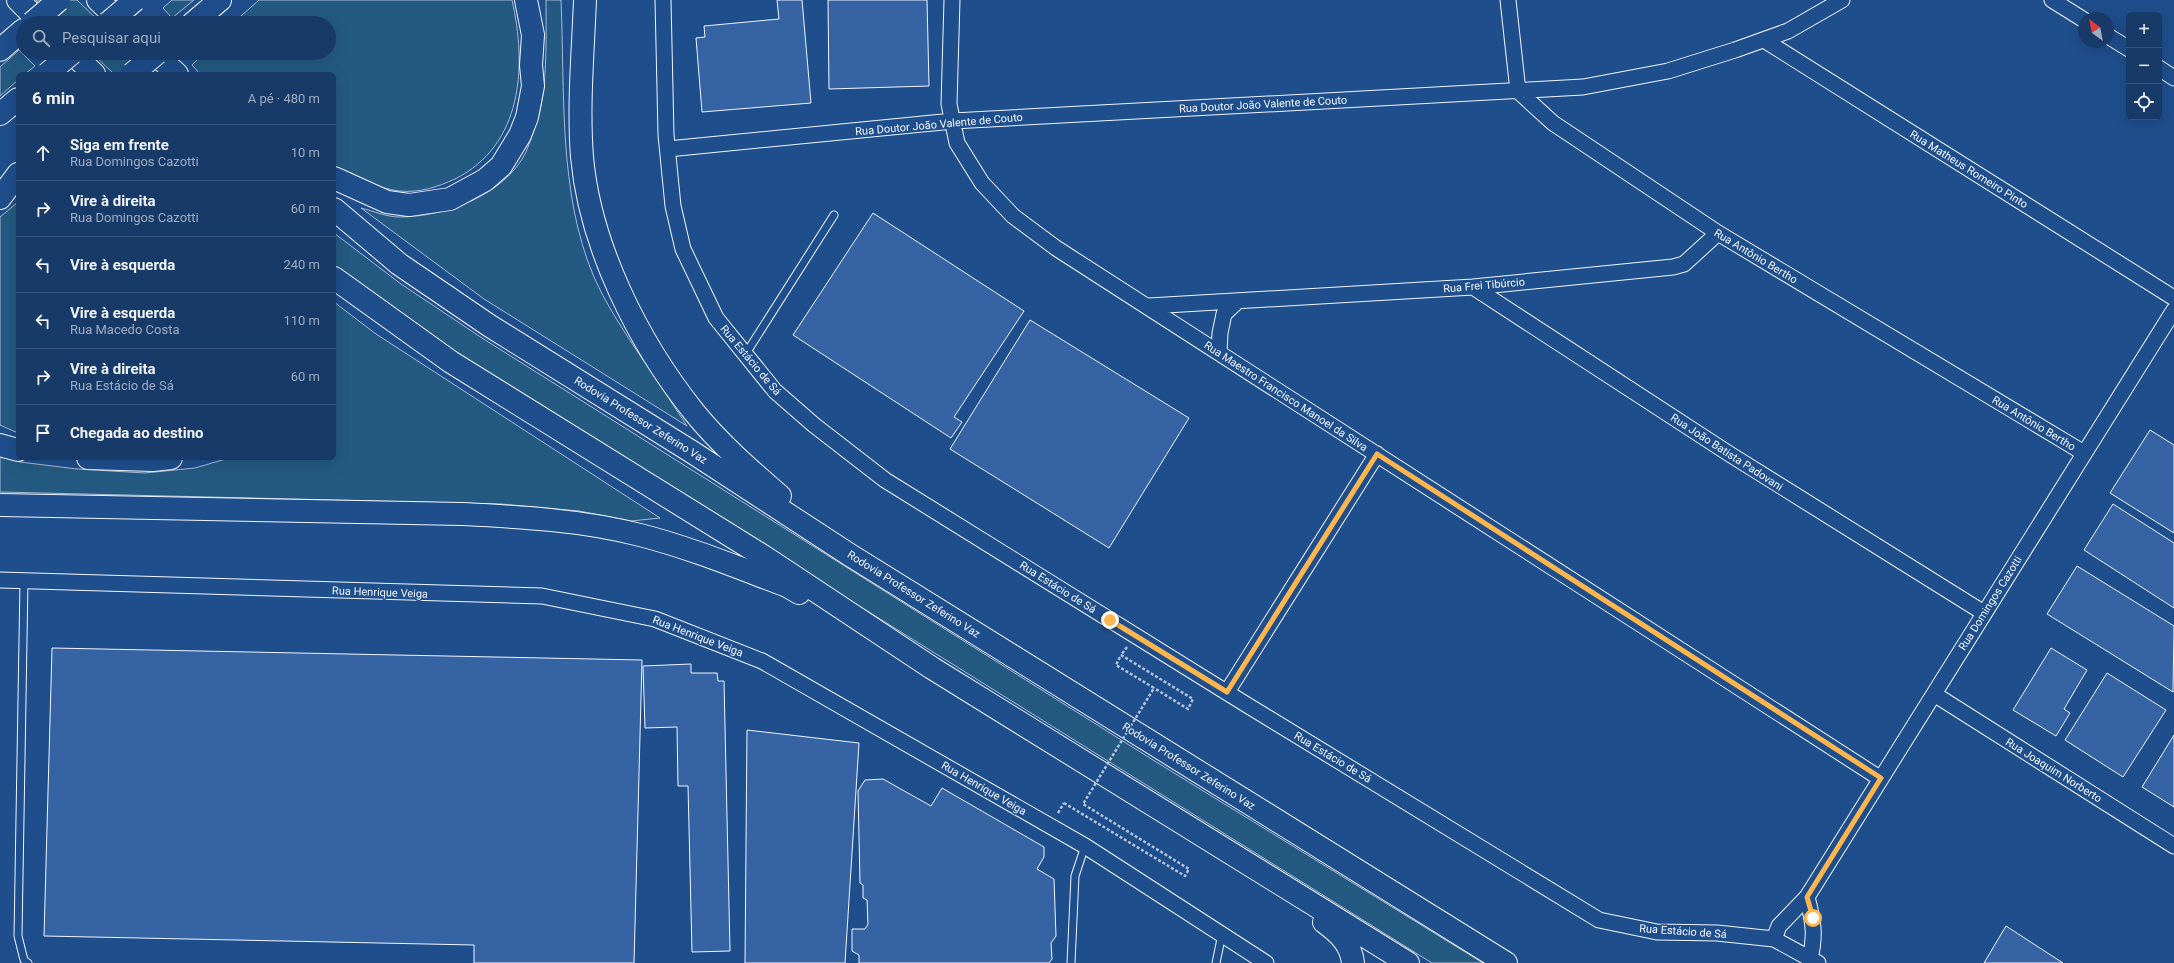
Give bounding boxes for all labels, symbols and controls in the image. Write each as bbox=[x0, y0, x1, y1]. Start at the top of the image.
north arrow bbox=[2078, 12, 2114, 48]
map controls bbox=[2126, 12, 2162, 120]
button: + bbox=[2126, 12, 2162, 48]
search box bbox=[16, 16, 336, 60]
icon: search bbox=[30, 27, 52, 49]
text: Pesquisar aqui bbox=[62, 29, 161, 47]
button: − bbox=[2126, 48, 2162, 84]
button: locate bbox=[2126, 84, 2162, 120]
text: 6 min bbox=[32, 88, 75, 108]
text: A pé · 480 m bbox=[248, 91, 320, 106]
street label: Rua Doutor João Valente de Couto bbox=[1179, 94, 1347, 115]
street label: Rua Doutor João Valente de Couto bbox=[855, 111, 1023, 138]
street label: Rua Matheus Romeiro Pinto bbox=[1907, 128, 2030, 211]
text: Siga em frente bbox=[70, 136, 169, 154]
icon: ahead bbox=[32, 142, 54, 164]
text: 10 m bbox=[291, 145, 320, 160]
text: Rua Domingos Cazotti bbox=[70, 154, 199, 169]
text: Vire à direita bbox=[70, 192, 156, 210]
icon: right bbox=[32, 198, 54, 220]
text: 60 m bbox=[291, 201, 320, 216]
text: Rua Domingos Cazotti bbox=[70, 210, 199, 225]
street label: Rua Antônio Bertho bbox=[1712, 226, 1800, 286]
icon: left bbox=[32, 254, 54, 276]
text: Vire à esquerda bbox=[70, 256, 175, 274]
text: 240 m bbox=[283, 257, 320, 272]
street label: Rua Frei Tibúrcio bbox=[1443, 275, 1525, 296]
text: Vire à esquerda bbox=[70, 304, 175, 322]
icon: left bbox=[32, 310, 54, 332]
text: 110 m bbox=[283, 313, 320, 328]
text: Rua Macedo Costa bbox=[70, 322, 179, 337]
street label: Rua Estácio de Sá bbox=[717, 323, 784, 398]
street label: Rua Maestro Francisco Manoel da Silva bbox=[1201, 339, 1370, 454]
text: Vire à direita bbox=[70, 360, 156, 378]
icon: right bbox=[32, 366, 54, 388]
text: 60 m bbox=[291, 369, 320, 384]
street label: Rodovia Professor Zeferino Vaz bbox=[572, 374, 710, 467]
text: Rua Estácio de Sá bbox=[70, 378, 174, 393]
street label: Rua Antônio Bertho bbox=[1990, 393, 2078, 453]
street label: Rua João Batista Padovani bbox=[1668, 411, 1785, 494]
icon: arrive bbox=[32, 422, 54, 444]
text: Chegada ao destino bbox=[70, 424, 204, 442]
street label: Rodovia Professor Zeferino Vaz bbox=[845, 548, 983, 641]
street label: Rua Domingos Cazotti bbox=[1956, 554, 2025, 653]
street label: Rua Estácio de Sá bbox=[1017, 559, 1098, 616]
street label: Rua Henrique Veiga bbox=[332, 584, 428, 601]
route end bbox=[1101, 611, 1119, 629]
street label: Rua Henrique Veiga bbox=[651, 613, 745, 660]
street label: Rodovia Professor Zeferino Vaz bbox=[1120, 720, 1258, 813]
street label: Rua Estácio de Sá bbox=[1292, 729, 1374, 786]
street label: Rua Joaquim Norberto bbox=[2003, 736, 2104, 805]
street label: Rua Henrique Veiga bbox=[939, 759, 1029, 818]
route start bbox=[1804, 909, 1822, 927]
street label: Rua Estácio de Sá bbox=[1639, 922, 1727, 941]

